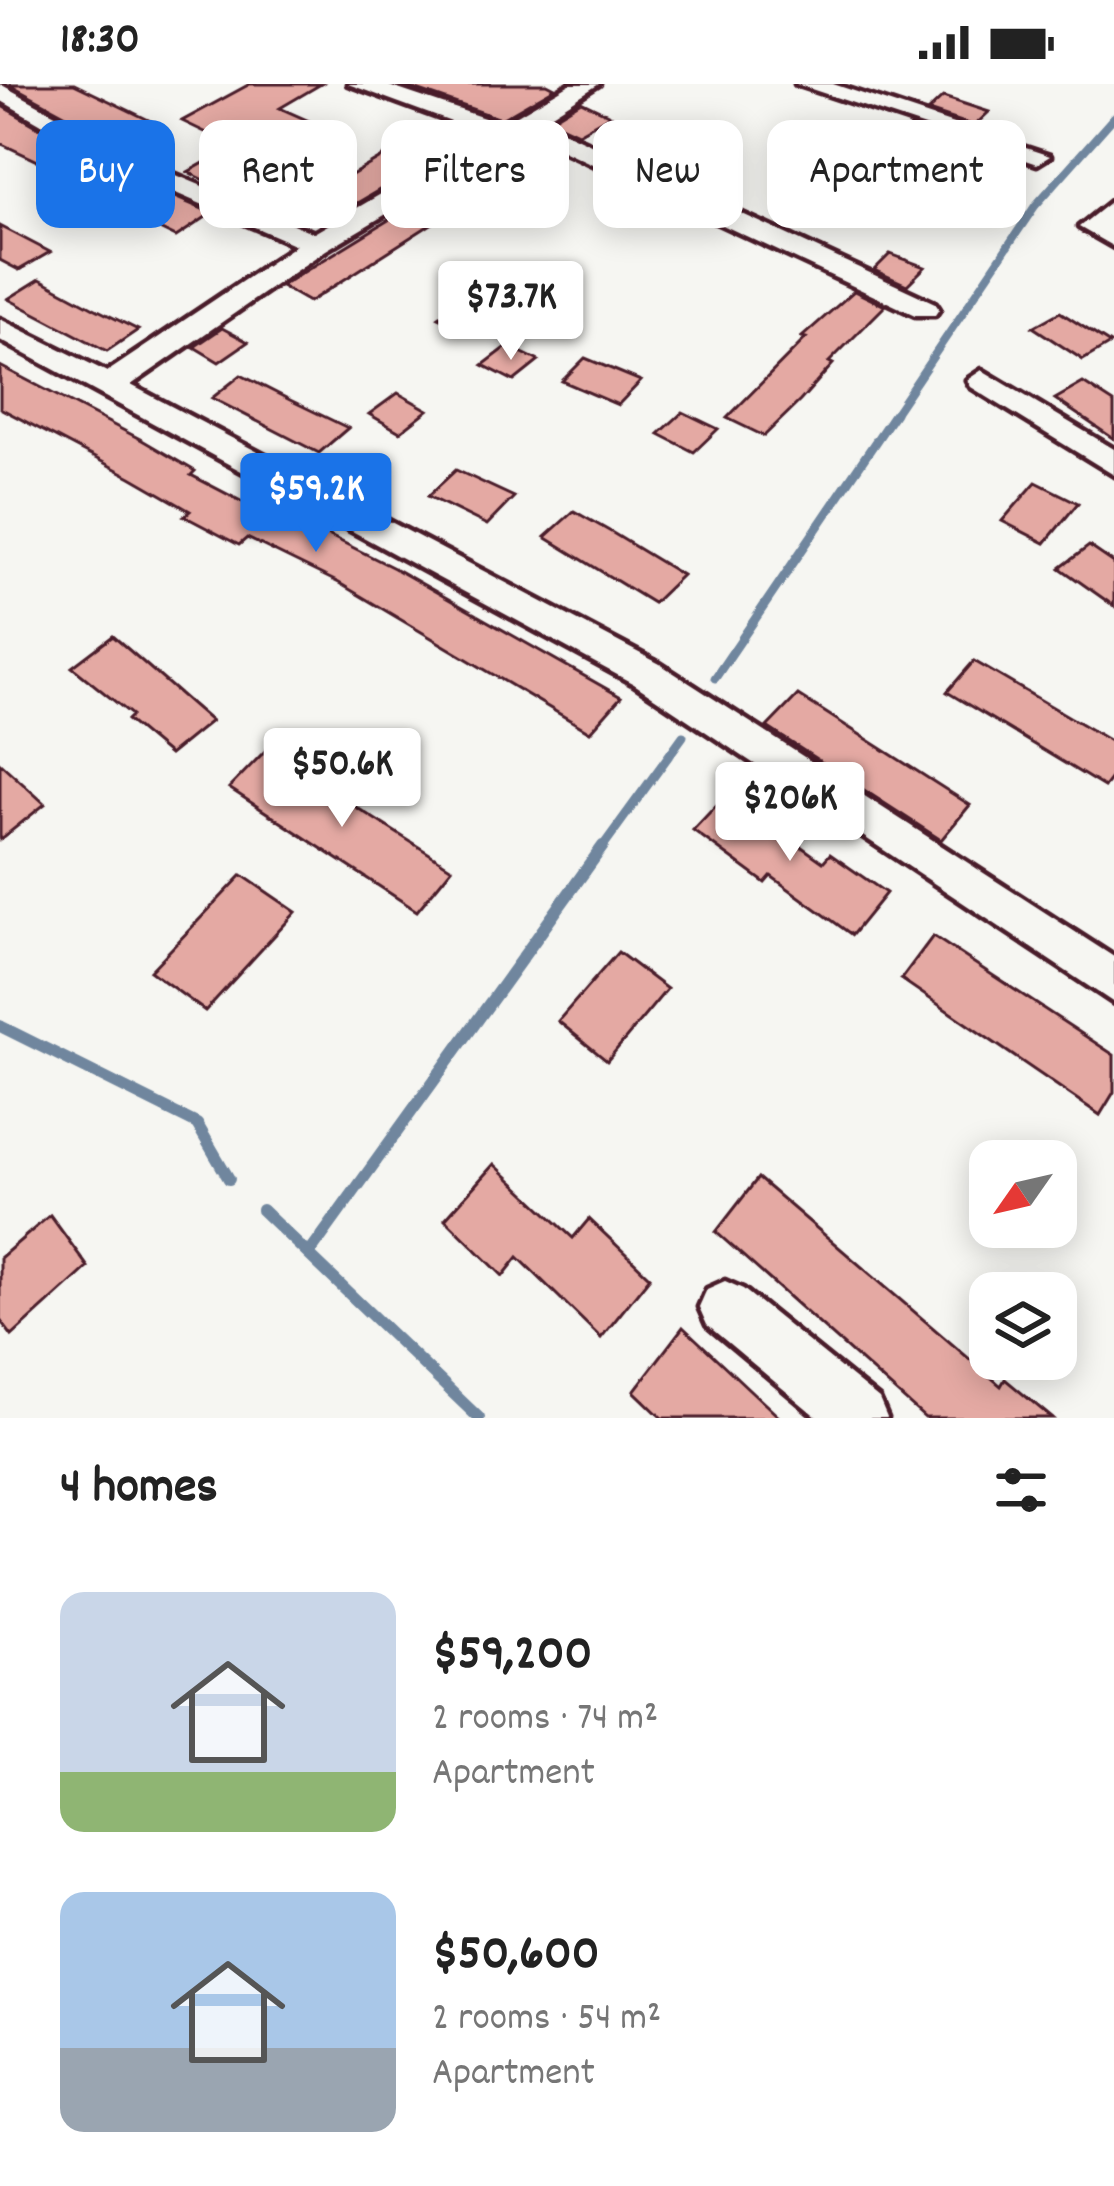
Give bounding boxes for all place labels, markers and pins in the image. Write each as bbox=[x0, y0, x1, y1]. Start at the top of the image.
pin: $73.7K bbox=[413, 261, 609, 363]
pin: $59.2K bbox=[218, 453, 414, 555]
pin: $50.6K bbox=[244, 728, 440, 830]
pin: $206K bbox=[706, 762, 874, 864]

